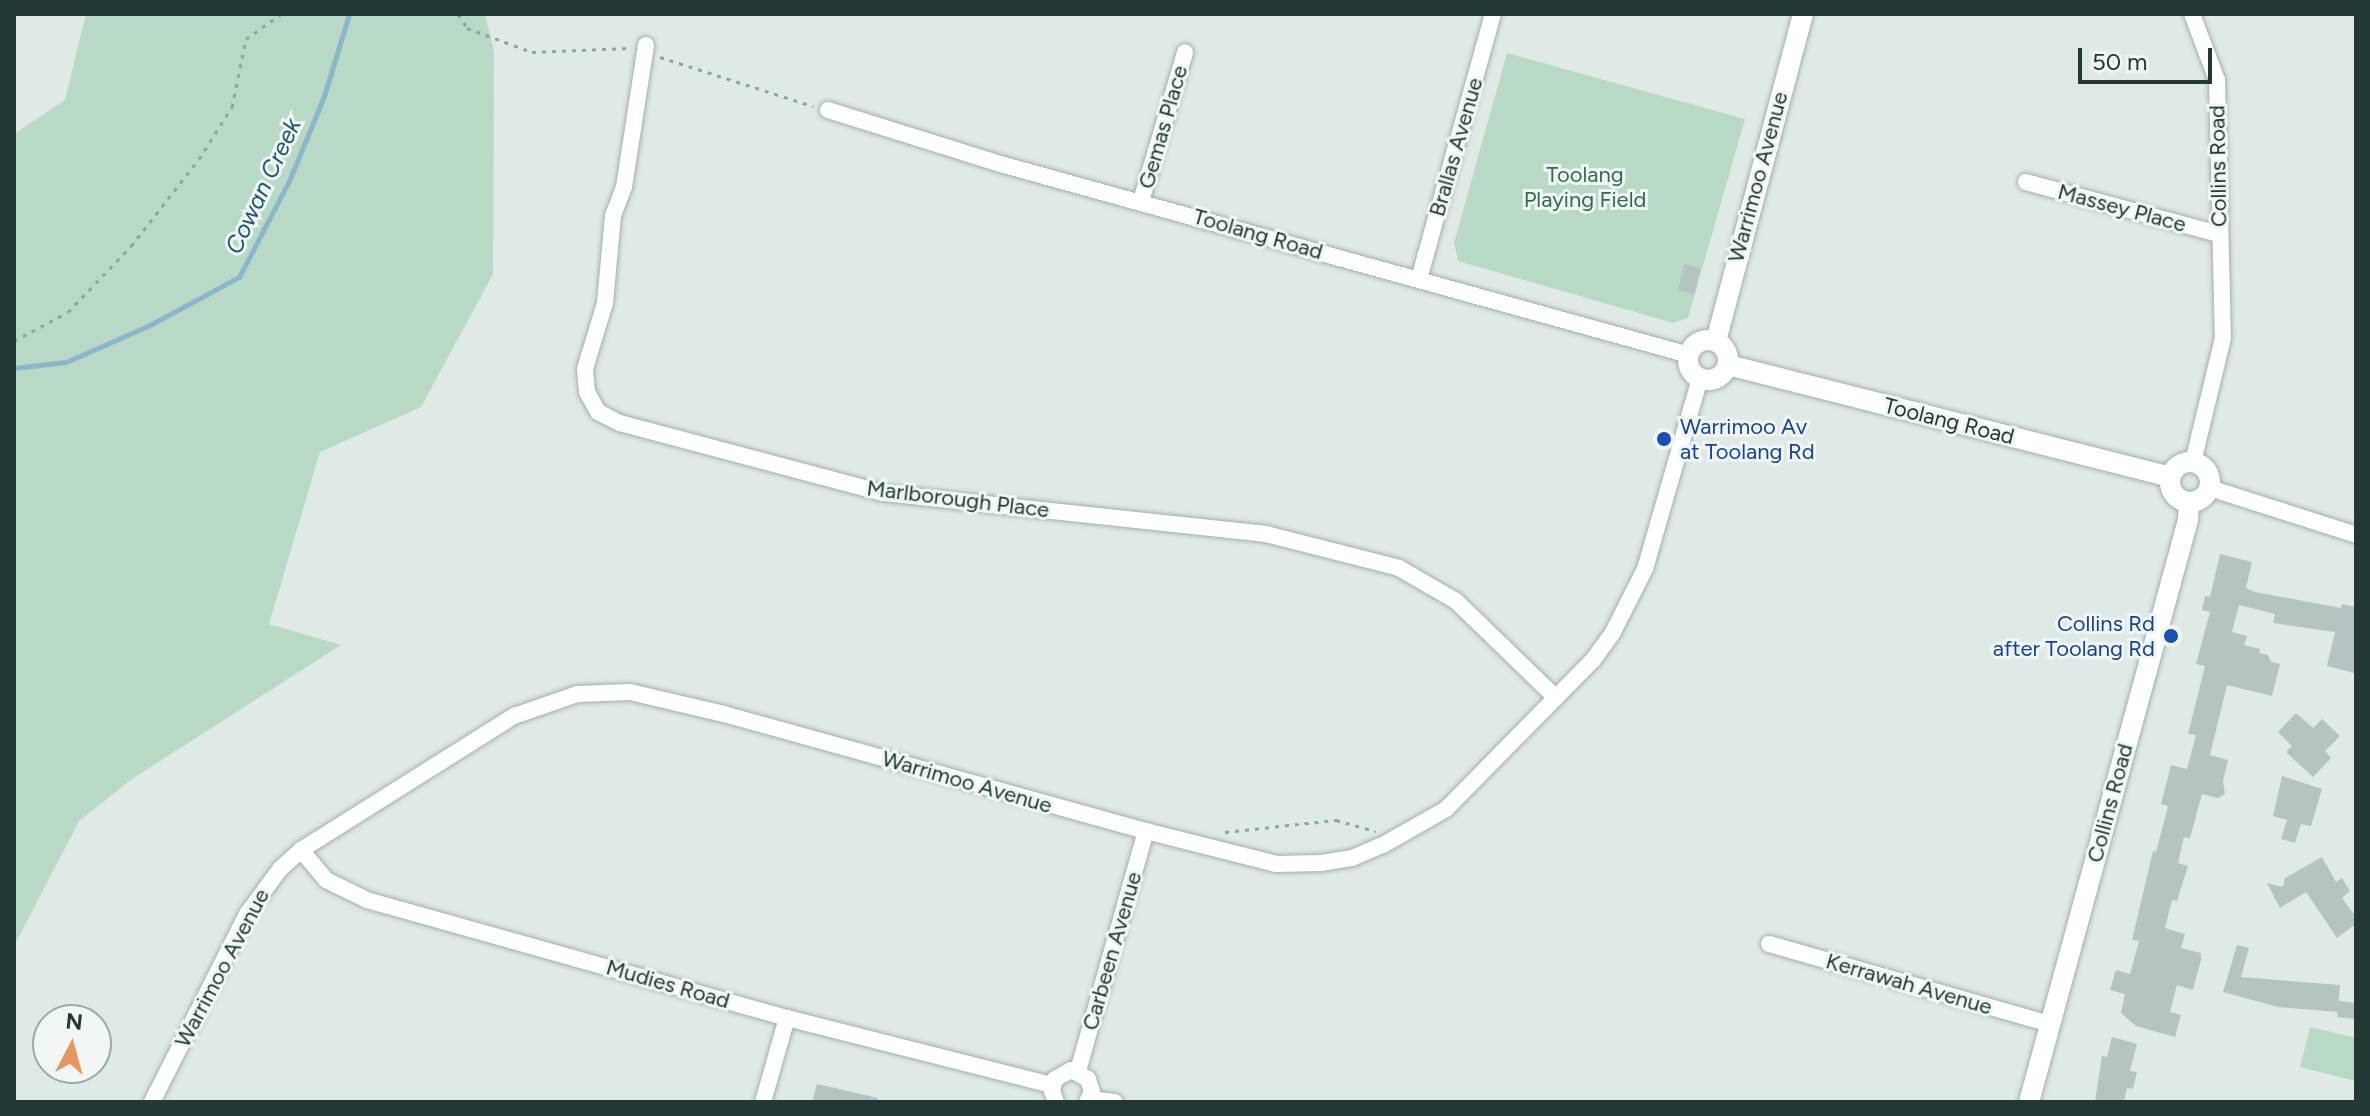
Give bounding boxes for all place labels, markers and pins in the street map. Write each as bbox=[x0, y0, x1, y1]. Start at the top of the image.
place label: Warrimoo Av at Toolang Rd bbox=[1680, 413, 1815, 464]
marker: Warrimoo Av at Toolang Rd bbox=[1655, 430, 1673, 448]
place label: Collins Rd after Toolang Rd bbox=[1993, 610, 2155, 662]
marker: Collins Rd after Toolang Rd bbox=[2162, 627, 2180, 645]

